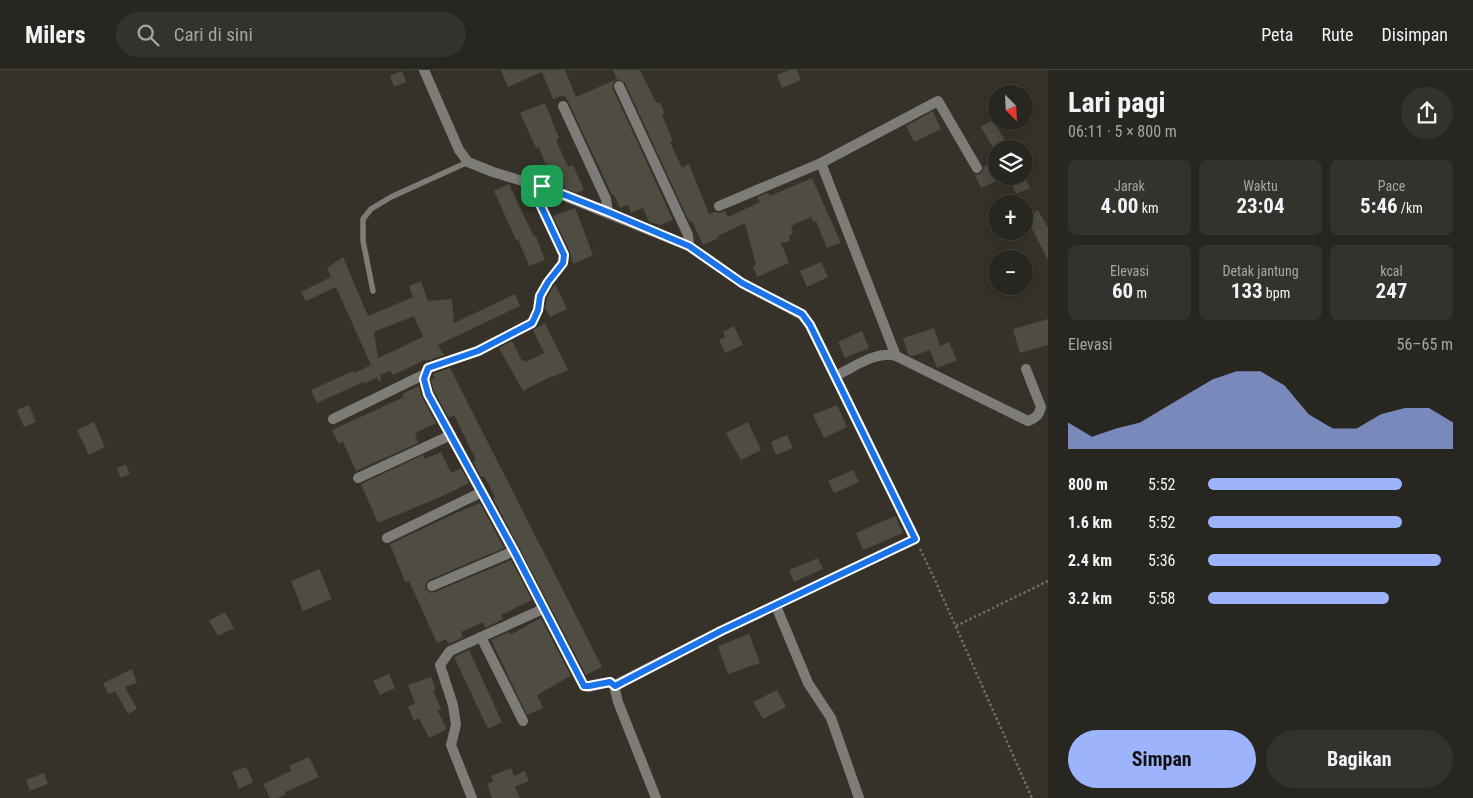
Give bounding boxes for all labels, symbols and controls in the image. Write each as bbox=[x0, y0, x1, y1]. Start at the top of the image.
search box bbox=[116, 12, 466, 57]
text: Milers bbox=[25, 21, 86, 49]
icon: search bbox=[134, 21, 162, 49]
text: Cari di sini bbox=[174, 23, 253, 46]
text: Peta bbox=[1261, 24, 1293, 45]
text: Rute bbox=[1321, 24, 1353, 45]
text: Disimpan bbox=[1381, 24, 1448, 45]
north arrow bbox=[988, 85, 1032, 130]
map controls bbox=[988, 85, 1033, 295]
text: Lari pagi bbox=[1068, 86, 1166, 119]
button: share bbox=[1401, 87, 1453, 139]
text: 06:11 · 5 × 800 m bbox=[1068, 122, 1177, 141]
button: layers bbox=[988, 140, 1033, 185]
pin bbox=[521, 165, 563, 207]
icon: arrive bbox=[528, 172, 556, 200]
text: Jarak bbox=[1114, 178, 1145, 194]
text: Waktu bbox=[1243, 178, 1278, 194]
text: Pace bbox=[1378, 178, 1405, 194]
text: 4.00 bbox=[1100, 194, 1138, 218]
text: 23:04 bbox=[1236, 194, 1285, 218]
text: 5:46 bbox=[1360, 194, 1398, 218]
button: + bbox=[988, 195, 1033, 240]
text: km bbox=[1138, 200, 1159, 216]
text: /km bbox=[1398, 200, 1423, 216]
button: − bbox=[988, 250, 1033, 295]
text: Elevasi bbox=[1110, 263, 1149, 279]
text: Detak jantung bbox=[1222, 263, 1299, 279]
text: kcal bbox=[1380, 263, 1403, 279]
text: 60 bbox=[1112, 279, 1133, 303]
text: 133 bbox=[1231, 279, 1263, 303]
text: 247 bbox=[1376, 279, 1407, 303]
text: m bbox=[1133, 285, 1147, 301]
text: bpm bbox=[1263, 285, 1290, 301]
text: Elevasi bbox=[1068, 335, 1112, 354]
text: 56–65 m bbox=[1397, 335, 1453, 354]
text: 800 m bbox=[1068, 475, 1108, 494]
text: 5:52 bbox=[1148, 475, 1175, 494]
text: 1.6 km bbox=[1068, 513, 1112, 532]
text: 5:52 bbox=[1148, 513, 1175, 532]
text: 2.4 km bbox=[1068, 551, 1112, 570]
text: 5:36 bbox=[1148, 551, 1175, 570]
text: 3.2 km bbox=[1068, 589, 1112, 608]
text: 5:58 bbox=[1148, 589, 1175, 608]
button: Simpan bbox=[1068, 730, 1256, 788]
button: Bagikan bbox=[1266, 730, 1453, 788]

